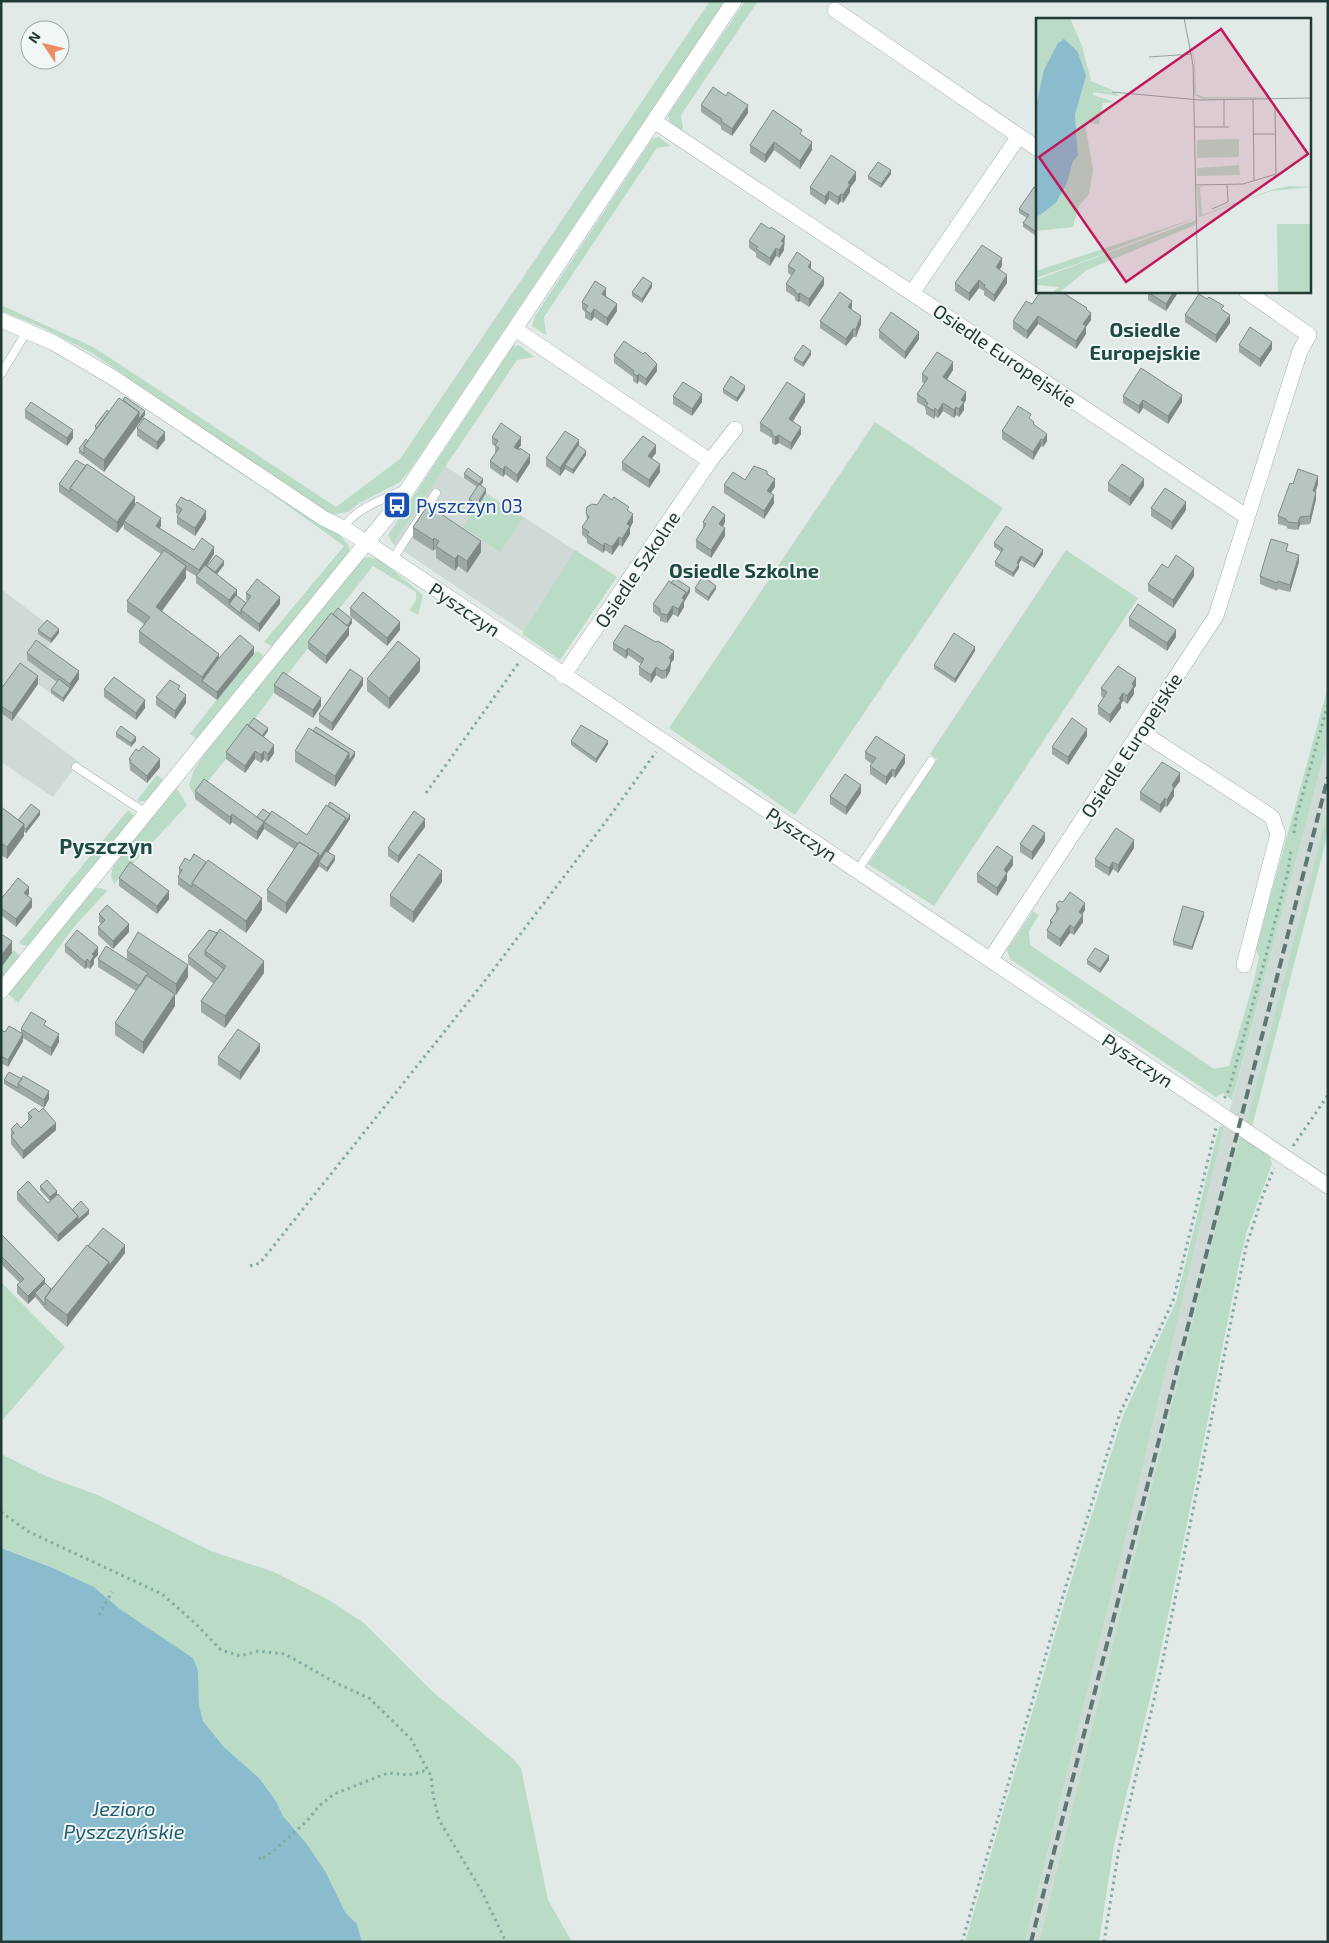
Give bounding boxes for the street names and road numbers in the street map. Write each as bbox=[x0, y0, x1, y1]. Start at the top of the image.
street label: Osiedle Europejskie bbox=[929, 298, 1081, 412]
street label: Osiedle Szkolne bbox=[590, 506, 684, 632]
street label: Pyszczyn bbox=[425, 577, 505, 641]
street label: Osiedle Europejskie bbox=[1076, 668, 1186, 822]
street label: Pyszczyn bbox=[762, 802, 842, 866]
street label: Pyszczyn bbox=[1098, 1028, 1178, 1092]

